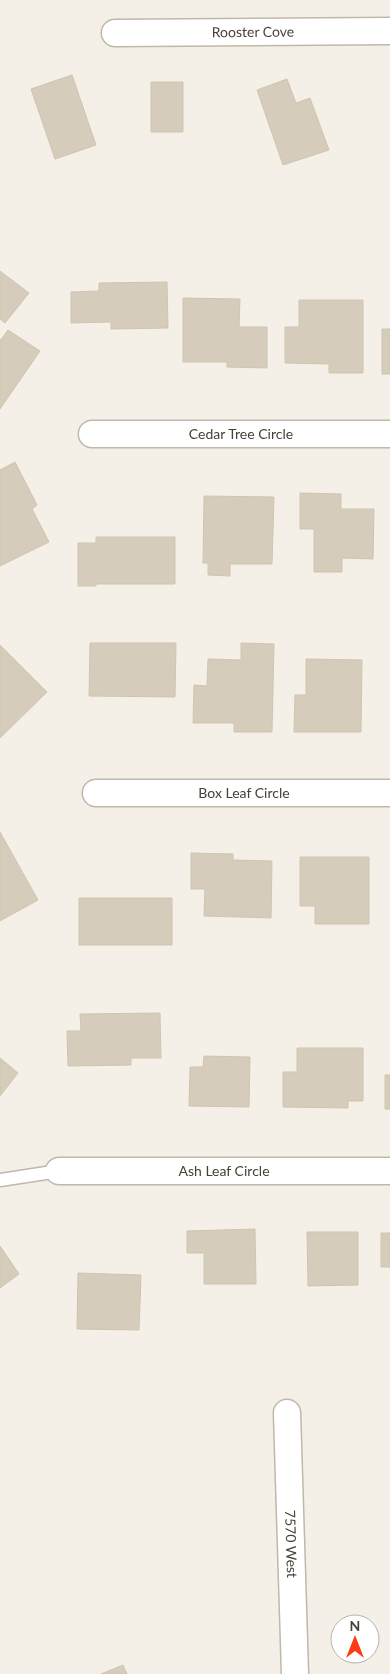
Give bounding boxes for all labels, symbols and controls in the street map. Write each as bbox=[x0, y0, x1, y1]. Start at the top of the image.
street label: Rooster Cove bbox=[212, 23, 294, 40]
street label: Cedar Tree Circle bbox=[189, 425, 293, 442]
street label: Box Leaf Circle bbox=[198, 784, 290, 801]
street label: Ash Leaf Circle bbox=[178, 1162, 270, 1179]
street label: 7570 West bbox=[282, 1510, 301, 1578]
north arrow bbox=[330, 1614, 380, 1664]
text: N bbox=[350, 1617, 360, 1634]

